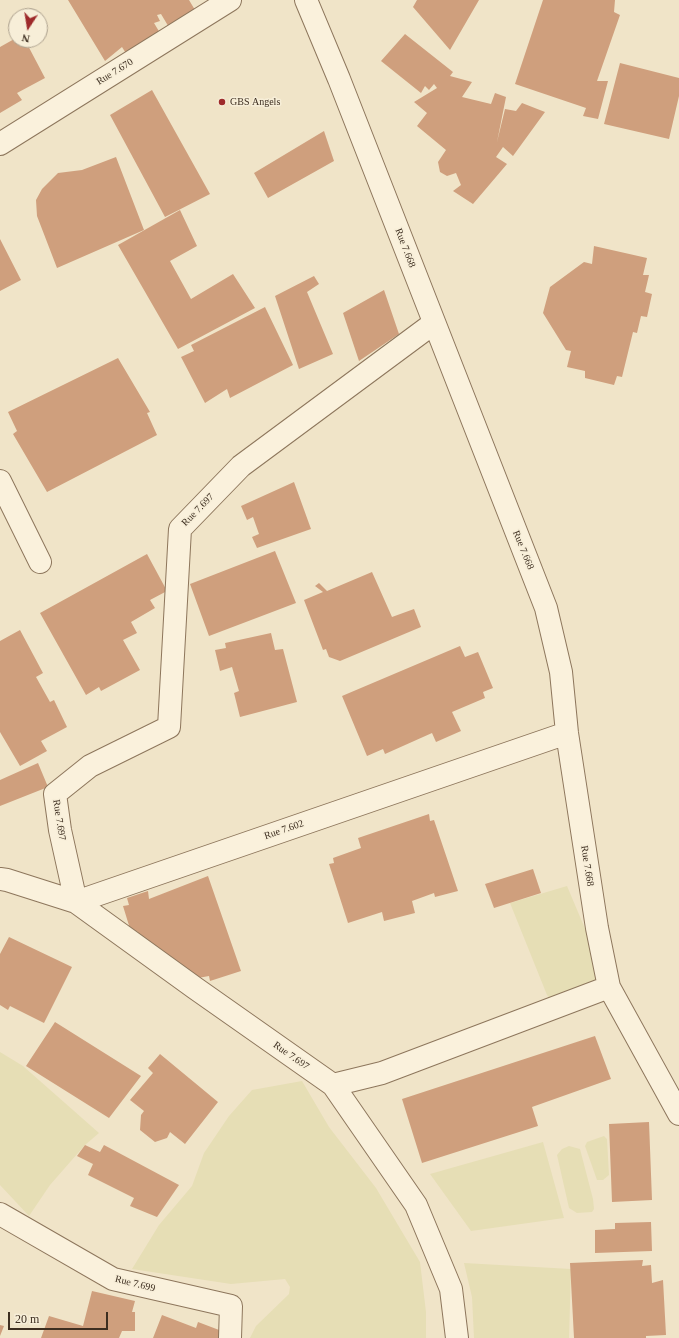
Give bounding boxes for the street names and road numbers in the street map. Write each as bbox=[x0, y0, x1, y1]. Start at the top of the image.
street label: Rue 7.670 bbox=[94, 56, 136, 88]
street label: Rue 7.668 bbox=[392, 227, 418, 269]
street label: Rue 7.697 bbox=[179, 491, 217, 529]
street label: Rue 7.668 bbox=[510, 529, 536, 571]
street label: Rue 7.697 bbox=[50, 799, 68, 841]
street label: Rue 7.602 bbox=[263, 818, 305, 842]
street label: Rue 7.668 bbox=[578, 845, 596, 887]
street label: Rue 7.697 bbox=[271, 1039, 311, 1073]
street label: Rue 7.699 bbox=[114, 1273, 156, 1295]

